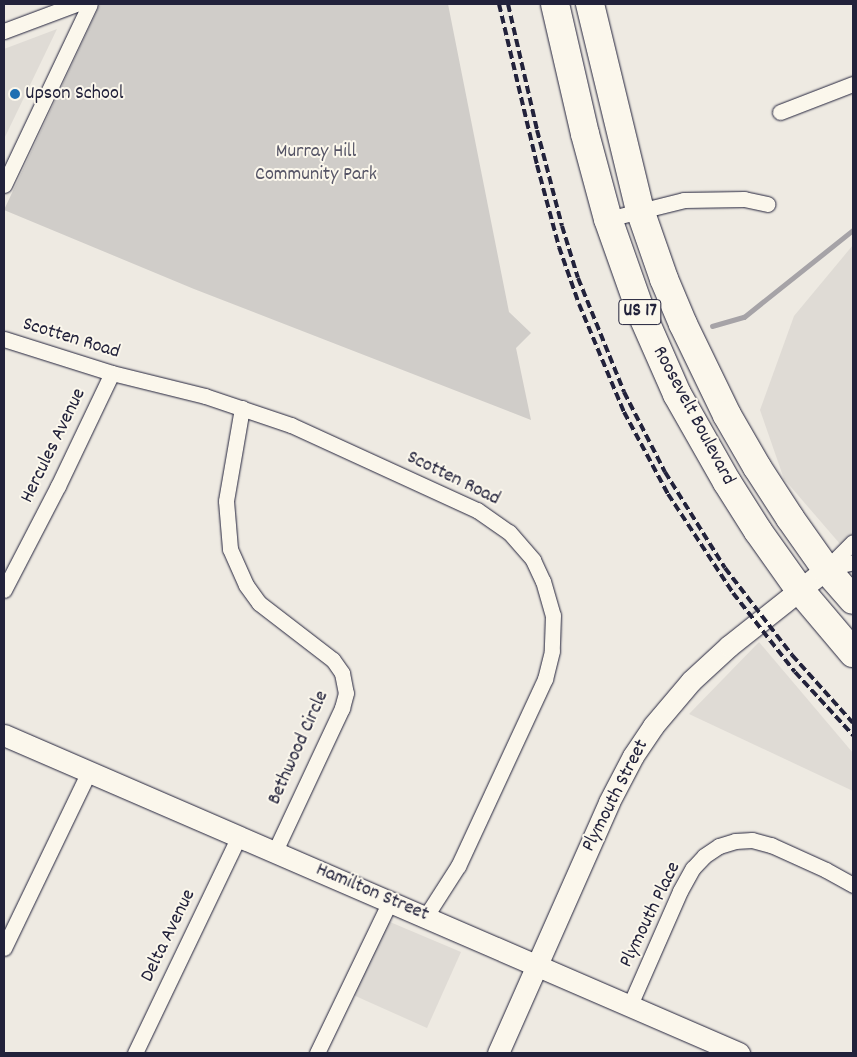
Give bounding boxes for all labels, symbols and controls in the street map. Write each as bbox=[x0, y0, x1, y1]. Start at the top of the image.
place label: Upson School bbox=[25, 82, 124, 106]
marker: Upson School bbox=[9, 88, 21, 100]
park label: Murray Hill Community Park bbox=[255, 140, 377, 187]
road number: US 17 bbox=[618, 296, 662, 328]
street label: Scotten Road bbox=[19, 313, 123, 365]
street label: Roosevelt Boulevard bbox=[646, 343, 740, 489]
street label: Hercules Avenue bbox=[16, 385, 92, 507]
street label: Scotten Road bbox=[403, 446, 503, 512]
street label: Bethwood Circle bbox=[263, 687, 335, 809]
street label: Plymouth Street bbox=[577, 736, 655, 856]
street label: Hamilton Street bbox=[312, 858, 432, 928]
street label: Plymouth Place bbox=[615, 858, 687, 972]
street label: Delta Avenue bbox=[136, 886, 202, 986]

